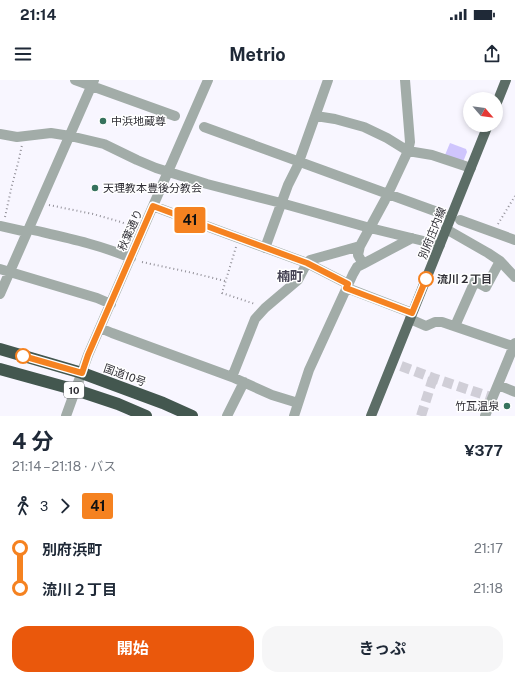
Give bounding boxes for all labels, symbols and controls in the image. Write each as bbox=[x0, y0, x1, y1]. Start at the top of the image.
text: 21:14 bbox=[20, 6, 56, 23]
icon: menu bbox=[12, 43, 34, 65]
icon: share bbox=[481, 43, 503, 65]
text: Metrio bbox=[229, 44, 286, 65]
north arrow bbox=[463, 92, 503, 132]
map controls bbox=[463, 92, 503, 132]
place label: 中浜地蔵尊 bbox=[111, 115, 166, 127]
marker: 中浜地蔵尊 bbox=[98, 116, 108, 126]
place label: 天理教本豊後分教会 bbox=[103, 182, 202, 194]
marker: 天理教本豊後分教会 bbox=[90, 183, 100, 193]
street label: 別府庄内線 bbox=[416, 205, 448, 261]
street label: 秋葉通り bbox=[116, 207, 144, 253]
line badge: 41 bbox=[172, 207, 208, 233]
text: 41 bbox=[182, 212, 198, 228]
district label: 楠町 bbox=[277, 269, 303, 284]
marker: 流川２丁目 bbox=[418, 271, 434, 287]
place label: 流川２丁目 bbox=[437, 273, 492, 285]
unlabelled marker bbox=[15, 348, 31, 364]
street label: 国道10号 bbox=[102, 362, 148, 388]
road number: 10 bbox=[64, 382, 84, 398]
place label: 竹瓦温泉 bbox=[455, 400, 500, 412]
marker: 竹瓦温泉 bbox=[502, 401, 512, 411]
text: 4 分 bbox=[12, 428, 53, 454]
text: ¥377 bbox=[465, 442, 503, 459]
text: 21:14 – 21:18 · バス bbox=[12, 459, 116, 474]
icon: walk bbox=[12, 495, 34, 517]
icon: forward bbox=[54, 495, 76, 517]
text: 41 bbox=[90, 498, 105, 514]
text: 3 bbox=[40, 499, 48, 514]
text: 別府浜町 bbox=[42, 541, 102, 558]
text: 21:17 bbox=[474, 541, 503, 556]
text: 流川２丁目 bbox=[42, 581, 117, 598]
text: 21:18 bbox=[473, 581, 503, 596]
button: 開始 bbox=[12, 626, 254, 672]
button: きっぷ bbox=[262, 626, 503, 672]

